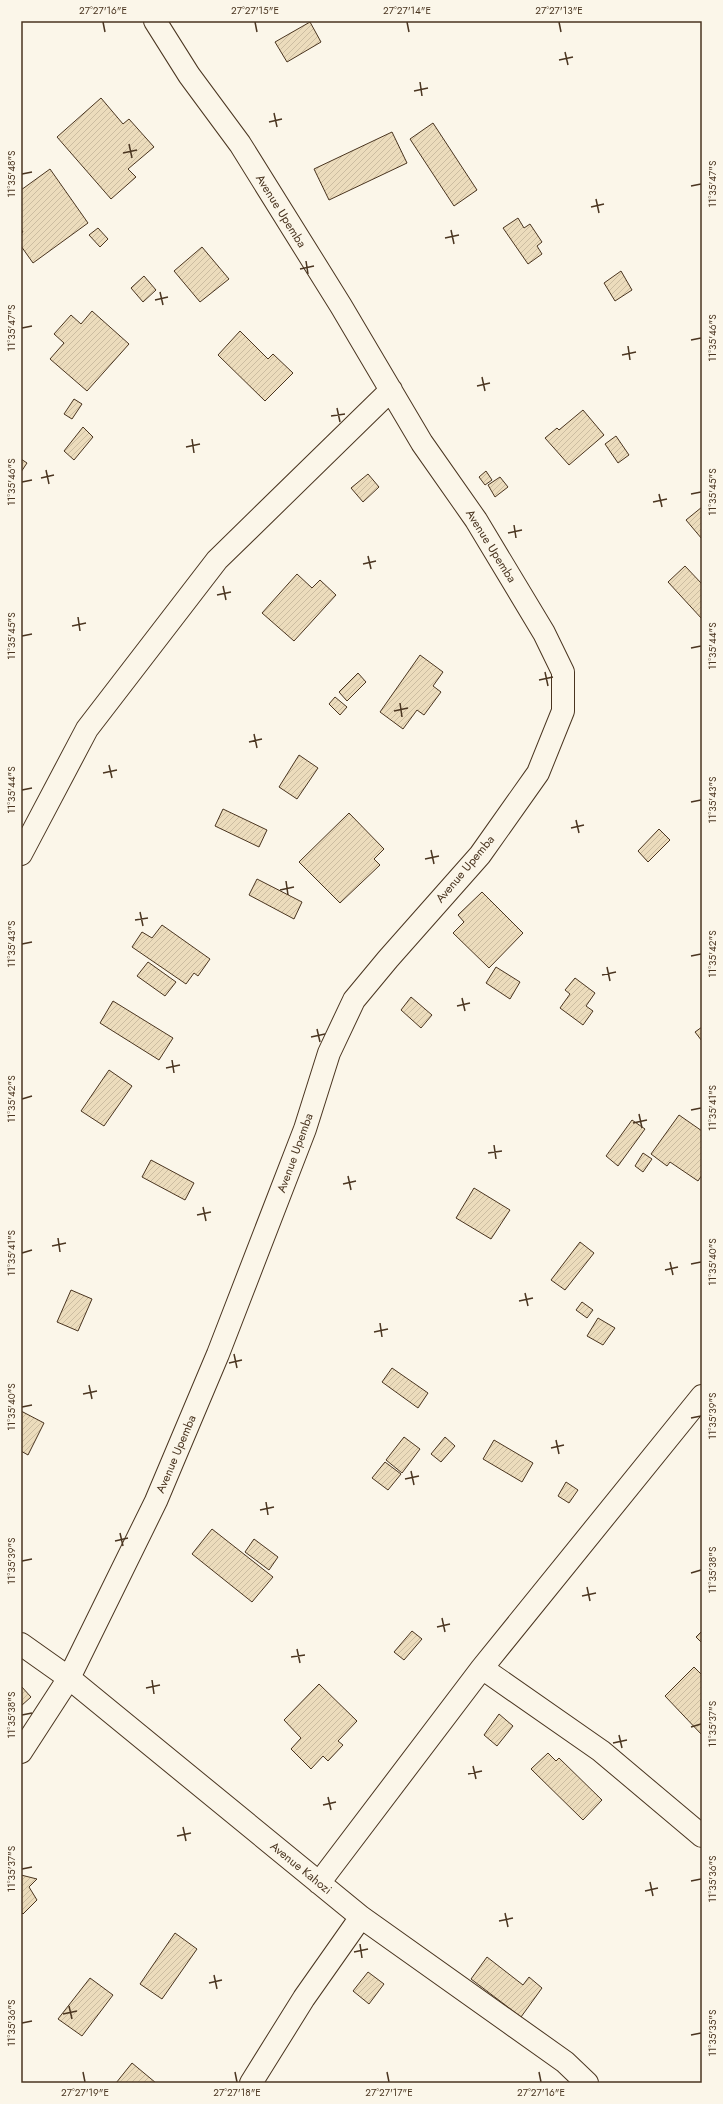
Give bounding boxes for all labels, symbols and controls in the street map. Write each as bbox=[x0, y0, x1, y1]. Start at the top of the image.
text: 27°27'16"E bbox=[79, 3, 127, 18]
text: 27°27'15"E bbox=[231, 3, 279, 18]
text: 27°27'14"E bbox=[383, 3, 431, 18]
text: 27°27'13"E bbox=[535, 3, 583, 18]
text: 11°35'48"S bbox=[4, 150, 19, 198]
text: 11°35'47"S bbox=[705, 160, 720, 207]
street label: Avenue Upemba bbox=[251, 171, 311, 251]
text: 11°35'47"S bbox=[4, 304, 19, 351]
text: 11°35'46"S bbox=[705, 314, 720, 362]
text: 11°35'46"S bbox=[4, 458, 19, 506]
text: 11°35'45"S bbox=[705, 468, 720, 516]
street label: Avenue Upemba bbox=[461, 506, 521, 586]
text: 11°35'45"S bbox=[4, 612, 19, 660]
text: 11°35'44"S bbox=[705, 622, 720, 670]
text: 11°35'44"S bbox=[4, 766, 19, 814]
text: 11°35'43"S bbox=[705, 776, 720, 824]
street label: Avenue Upemba bbox=[431, 831, 499, 907]
text: 11°35'43"S bbox=[4, 920, 19, 968]
text: 11°35'42"S bbox=[705, 930, 720, 978]
text: 11°35'42"S bbox=[4, 1075, 19, 1123]
text: 11°35'41"S bbox=[705, 1084, 720, 1131]
street label: Avenue Upemba bbox=[272, 1110, 318, 1195]
text: 11°35'41"S bbox=[4, 1229, 19, 1276]
text: 11°35'40"S bbox=[705, 1238, 720, 1286]
text: 11°35'40"S bbox=[4, 1383, 19, 1431]
text: 11°35'39"S bbox=[705, 1392, 720, 1440]
street label: Avenue Upemba bbox=[151, 1412, 201, 1496]
text: 11°35'39"S bbox=[4, 1537, 19, 1585]
text: 11°35'38"S bbox=[705, 1546, 720, 1593]
text: 11°35'38"S bbox=[4, 1691, 19, 1738]
text: 11°35'37"S bbox=[705, 1700, 720, 1747]
street label: Avenue Kahozi bbox=[266, 1837, 336, 1899]
text: 11°35'37"S bbox=[4, 1845, 19, 1892]
text: 11°35'36"S bbox=[705, 1855, 720, 1903]
text: 11°35'36"S bbox=[4, 1999, 19, 2047]
text: 11°35'35"S bbox=[705, 2009, 720, 2056]
text: 27°27'19"E bbox=[61, 2085, 109, 2100]
text: 27°27'18"E bbox=[213, 2085, 261, 2100]
text: 27°27'17"E bbox=[365, 2085, 413, 2100]
text: 27°27'16"E bbox=[517, 2085, 565, 2100]

